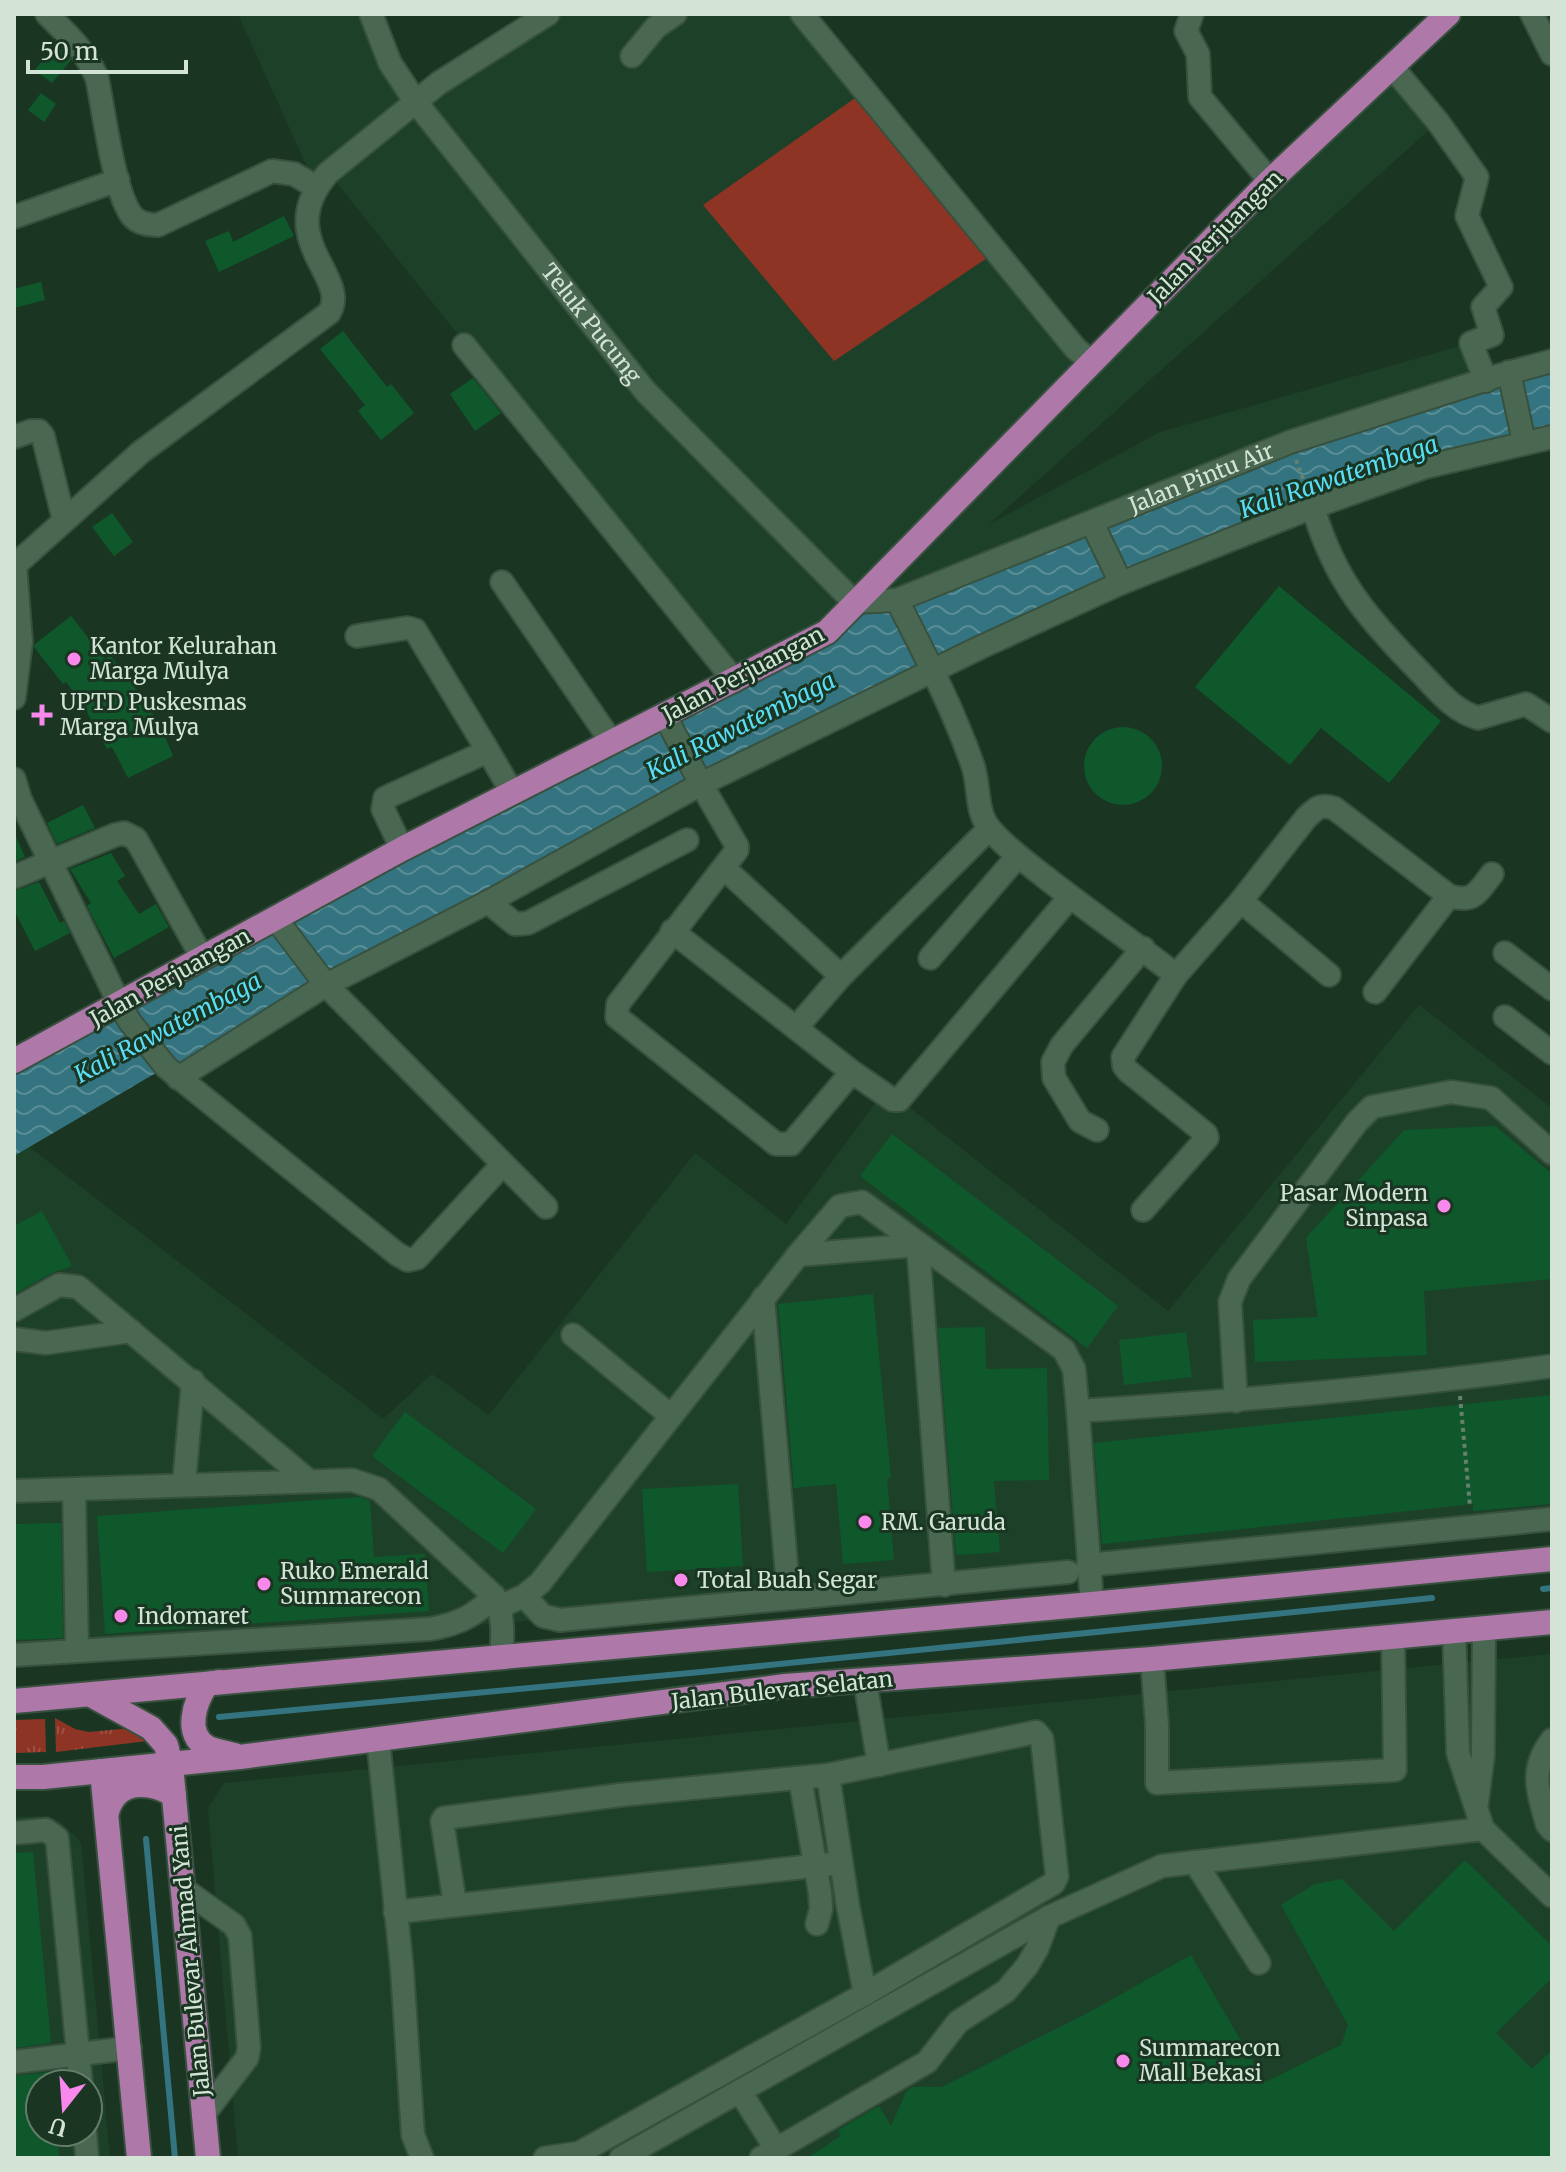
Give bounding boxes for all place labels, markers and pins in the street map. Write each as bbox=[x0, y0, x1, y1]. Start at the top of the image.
place label: Kantor Kelurahan Marga Mulya bbox=[90, 632, 277, 685]
marker: Kantor Kelurahan Marga Mulya bbox=[65, 650, 83, 668]
place label: UPTD Puskesmas Marga Mulya bbox=[60, 688, 247, 741]
marker: UPTD Puskesmas Marga Mulya bbox=[31, 704, 53, 726]
place label: Pasar Modern Sinpasa bbox=[1280, 1179, 1428, 1232]
marker: Pasar Modern Sinpasa bbox=[1435, 1197, 1453, 1215]
place label: RM. Garuda bbox=[881, 1508, 1006, 1536]
marker: RM. Garuda bbox=[856, 1513, 874, 1531]
place label: Ruko Emerald Summarecon bbox=[280, 1557, 429, 1610]
place label: Total Buah Segar bbox=[697, 1566, 877, 1594]
marker: Total Buah Segar bbox=[672, 1571, 690, 1589]
marker: Ruko Emerald Summarecon bbox=[255, 1575, 273, 1593]
place label: Indomaret bbox=[137, 1602, 249, 1630]
marker: Indomaret bbox=[112, 1607, 130, 1625]
place label: Summarecon Mall Bekasi bbox=[1139, 2034, 1281, 2087]
marker: Summarecon Mall Bekasi bbox=[1114, 2052, 1132, 2070]

